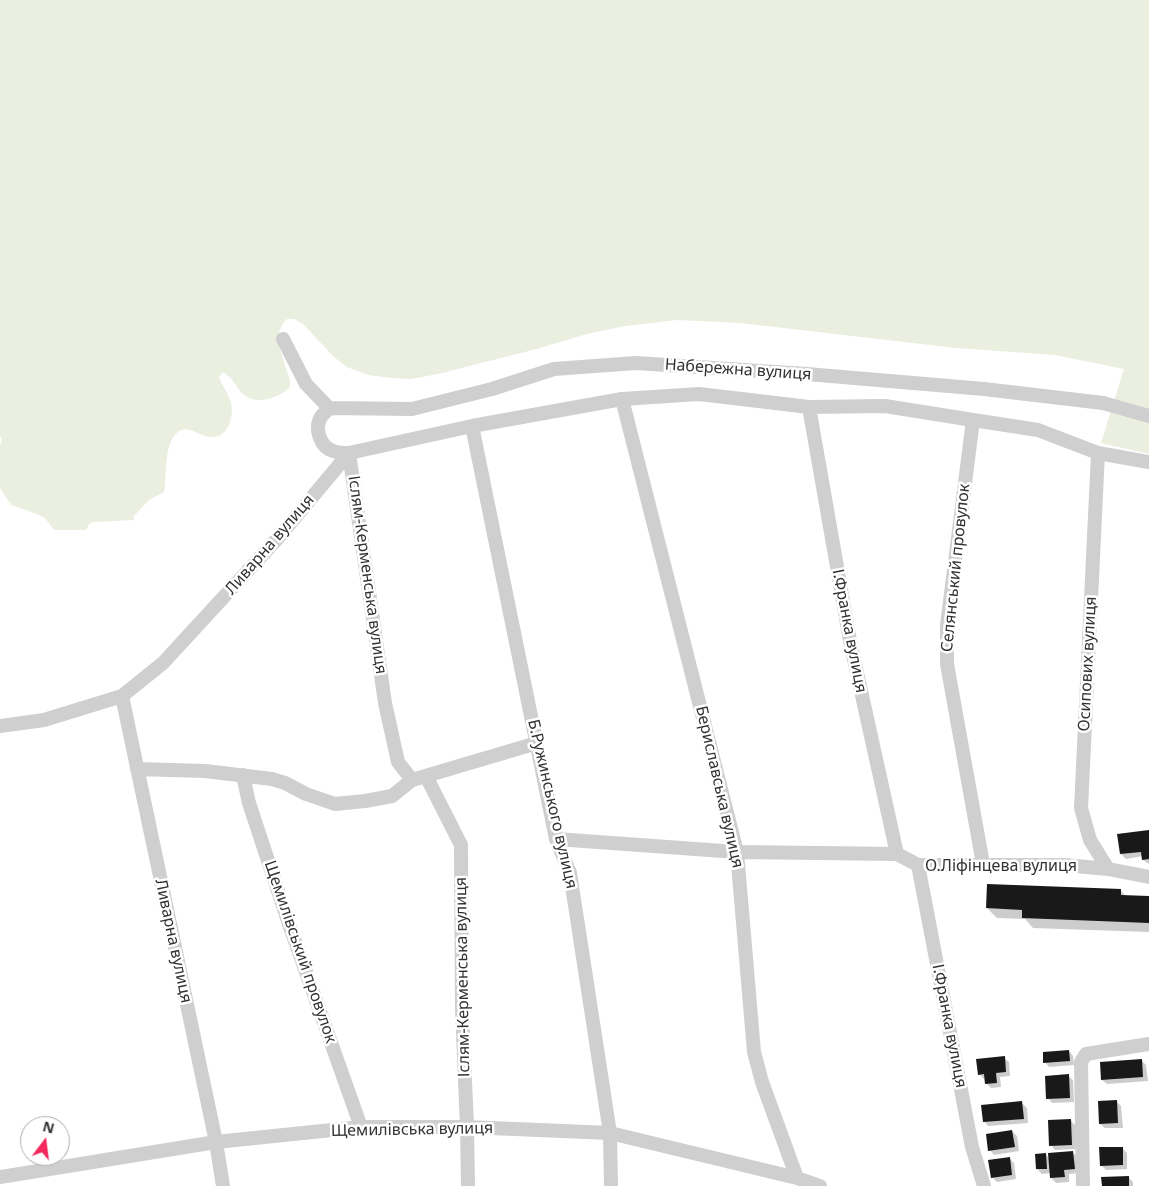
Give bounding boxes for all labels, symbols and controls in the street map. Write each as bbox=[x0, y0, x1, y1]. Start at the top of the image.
street label: Набережна вулиця bbox=[664, 355, 812, 385]
street label: Іслям-Керменська вулиця bbox=[344, 475, 390, 675]
street label: Селянський провулок bbox=[938, 483, 974, 653]
street label: Ливарна вулиця bbox=[221, 491, 319, 599]
street label: І.Франка вулиця bbox=[828, 568, 870, 694]
street label: Осипових вулиця bbox=[1075, 596, 1101, 732]
street label: Бериславська вулиця bbox=[691, 704, 747, 870]
street label: Б.Ружинського вулиця bbox=[523, 717, 581, 891]
street label: О.Ліфінцева вулиця bbox=[925, 856, 1077, 876]
street label: Щемилівський провулок bbox=[260, 858, 340, 1046]
street label: Ливарна вулиця bbox=[150, 877, 196, 1005]
street label: Іслям-Керменська вулиця bbox=[452, 877, 474, 1077]
street label: І.Франка вулиця bbox=[928, 963, 970, 1089]
north arrow bbox=[20, 1116, 70, 1166]
text: N bbox=[41, 1116, 57, 1138]
street label: Щемилівська вулиця bbox=[331, 1119, 493, 1141]

